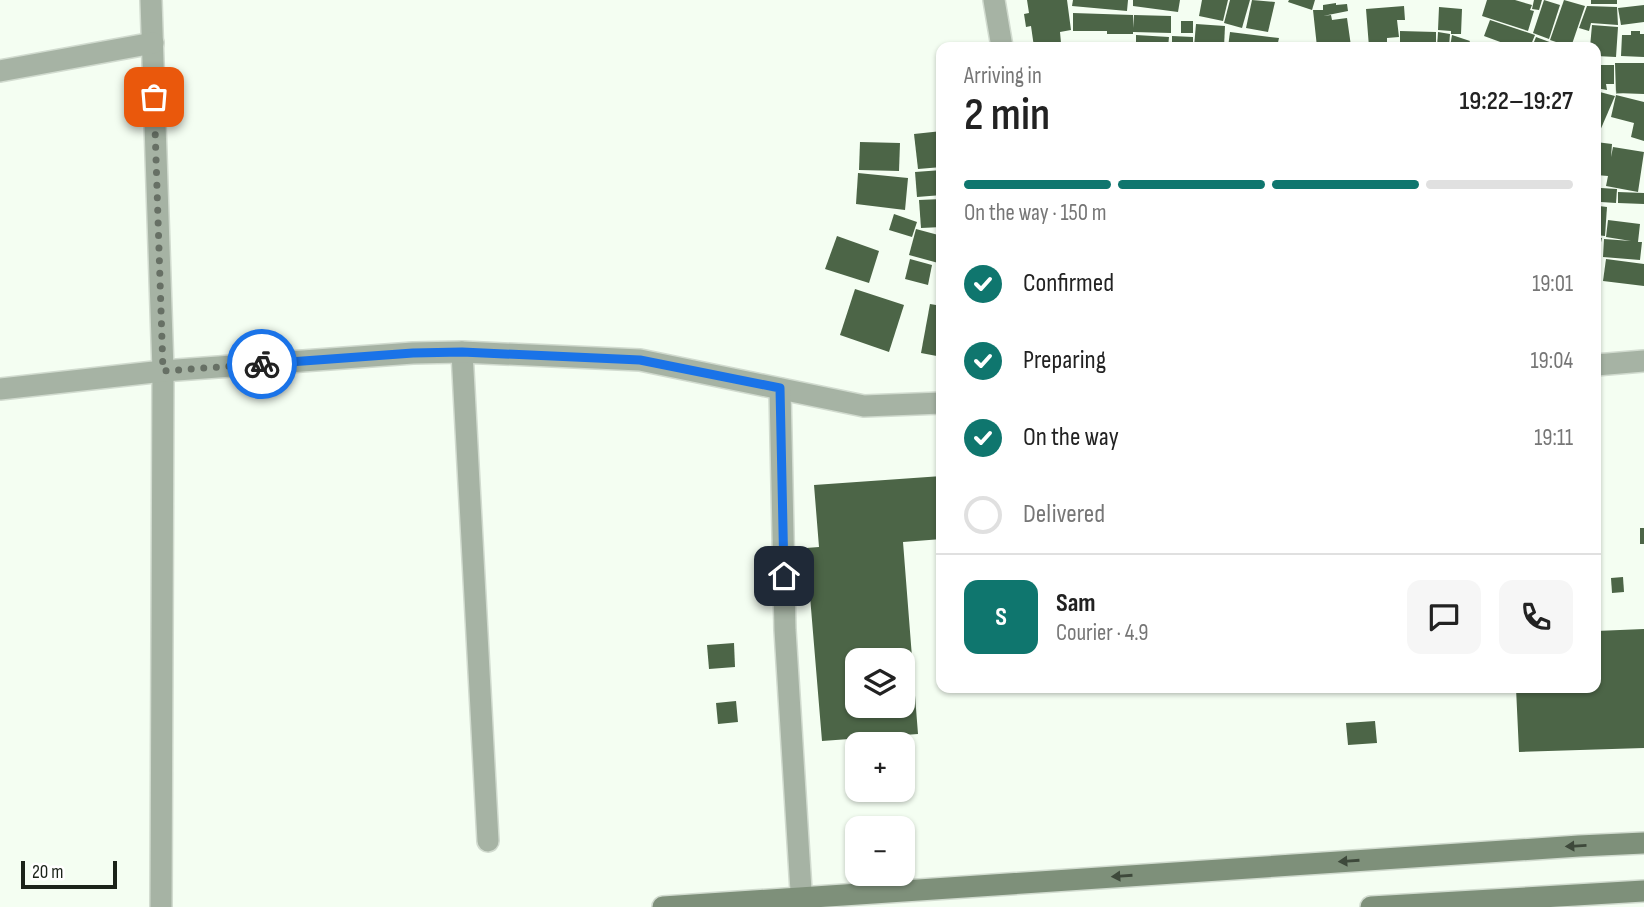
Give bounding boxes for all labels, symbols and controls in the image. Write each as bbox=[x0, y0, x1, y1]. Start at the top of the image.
text: Arriving in bbox=[964, 62, 1042, 90]
pin bbox=[124, 67, 184, 127]
icon: bag bbox=[135, 78, 173, 116]
text: 19:22–19:27 bbox=[1460, 86, 1573, 117]
text: 2 min bbox=[964, 88, 1050, 143]
text: On the way · 150 m bbox=[964, 199, 1107, 227]
icon: check bbox=[964, 265, 1002, 303]
text: Confirmed bbox=[1023, 268, 1114, 299]
text: 19:01 bbox=[1532, 270, 1573, 298]
courier bbox=[227, 329, 297, 399]
icon: check bbox=[964, 342, 1002, 380]
icon: bike bbox=[243, 345, 281, 383]
text: Preparing bbox=[1023, 345, 1106, 376]
text: 19:04 bbox=[1531, 347, 1573, 375]
icon: check bbox=[964, 419, 1002, 457]
text: On the way bbox=[1023, 422, 1119, 453]
text: 19:11 bbox=[1534, 424, 1573, 452]
text: Delivered bbox=[1023, 499, 1105, 530]
pin bbox=[754, 546, 814, 606]
icon: home bbox=[765, 557, 803, 595]
button: chat bbox=[1407, 580, 1481, 654]
button: phone bbox=[1499, 580, 1573, 654]
text: Sam bbox=[1056, 588, 1096, 619]
text: S bbox=[995, 602, 1007, 633]
text: Courier · 4.9 bbox=[1056, 619, 1148, 647]
map controls bbox=[845, 648, 915, 886]
button: layers bbox=[845, 648, 915, 718]
button: + bbox=[845, 732, 915, 802]
button: − bbox=[845, 816, 915, 886]
one-way arrow bbox=[1565, 841, 1587, 852]
one-way arrow bbox=[1338, 856, 1360, 867]
scale bar bbox=[21, 858, 117, 890]
text: 20 m bbox=[32, 861, 64, 884]
one-way arrow bbox=[1111, 871, 1133, 882]

